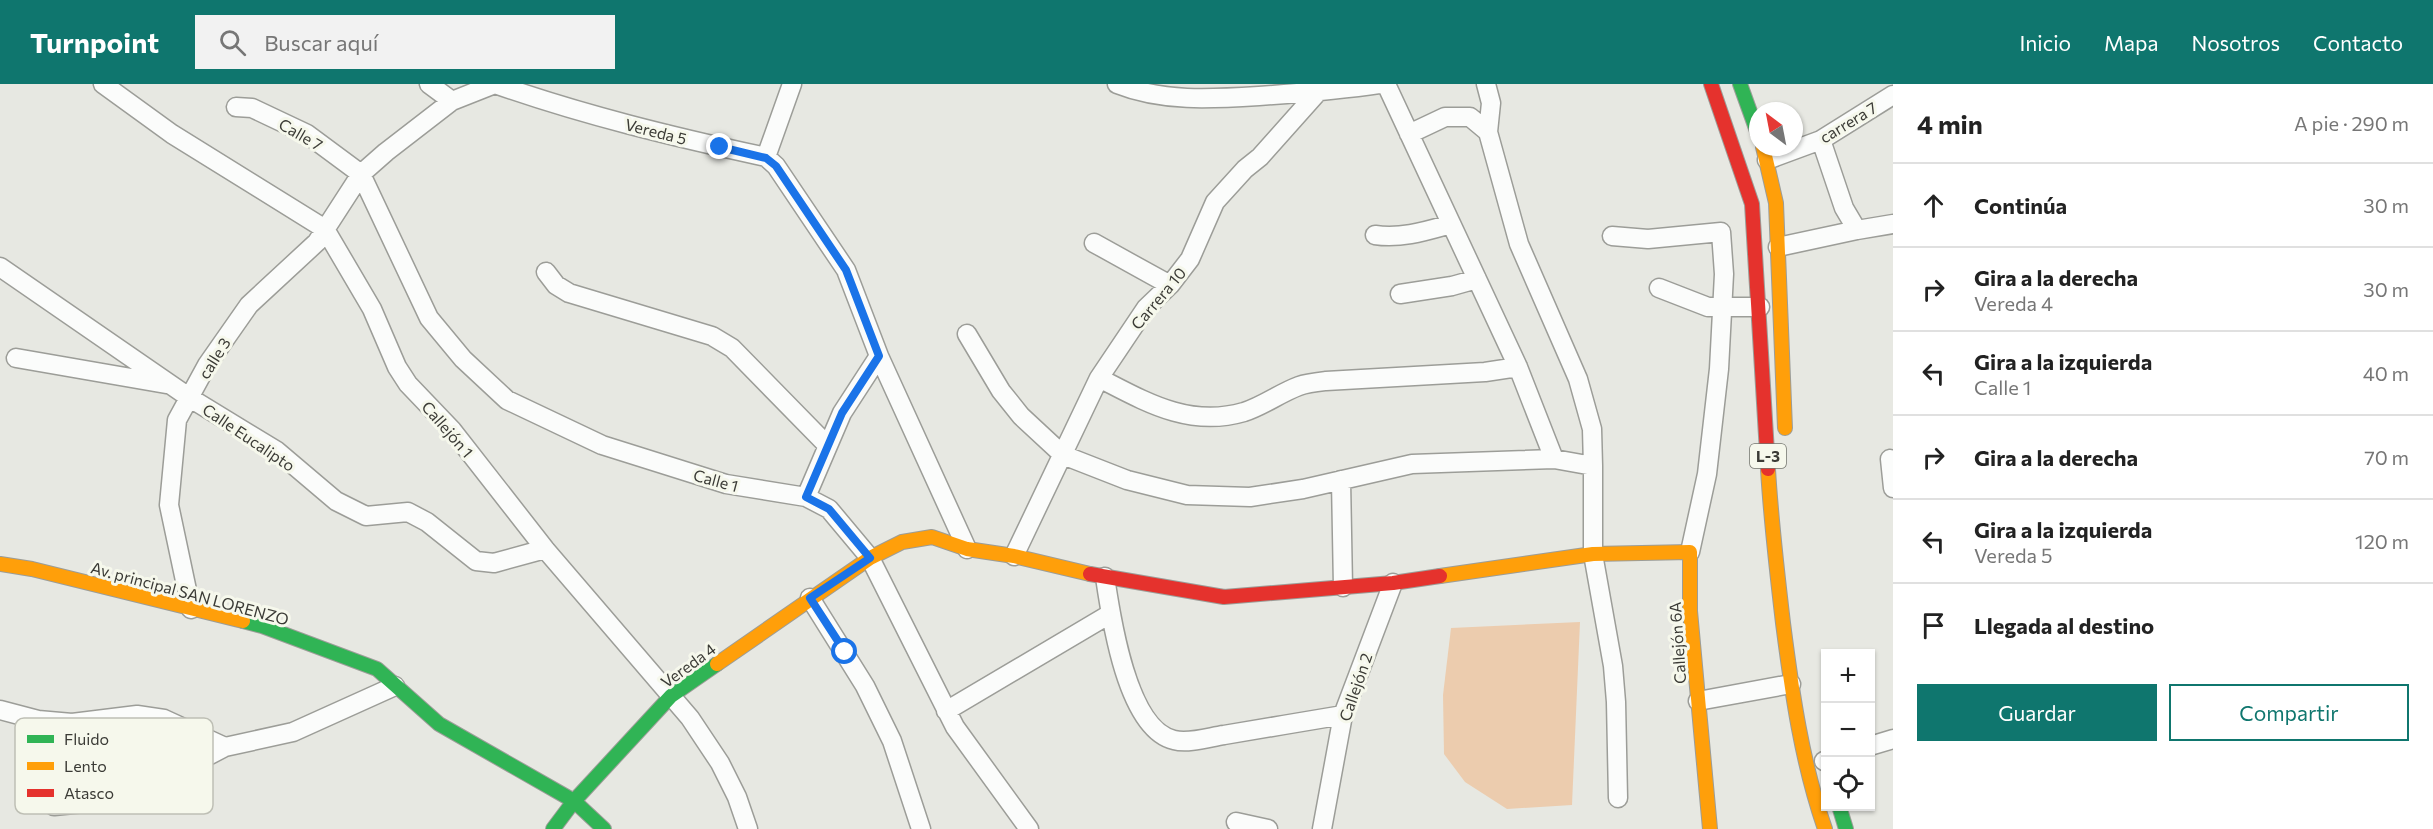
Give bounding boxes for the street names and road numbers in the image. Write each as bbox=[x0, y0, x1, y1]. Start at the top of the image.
street label: carrera 7 bbox=[1816, 98, 1880, 146]
street label: Calle 7 bbox=[276, 114, 326, 154]
street label: Vereda 5 bbox=[623, 114, 689, 148]
street label: Carrera 10 bbox=[1127, 263, 1189, 333]
street label: calle 3 bbox=[194, 334, 234, 382]
street label: Callejón 1 bbox=[418, 397, 478, 461]
street label: Calle Eucalipto bbox=[199, 399, 299, 475]
road number: L-3 bbox=[1750, 444, 1786, 468]
street label: Calle 1 bbox=[691, 465, 741, 495]
street label: Av. principal SAN LORENZO bbox=[89, 557, 291, 629]
street label: Callejón 6A bbox=[1665, 601, 1689, 685]
street label: Vereda 4 bbox=[657, 639, 719, 691]
street label: Callejón 2 bbox=[1335, 650, 1376, 723]

